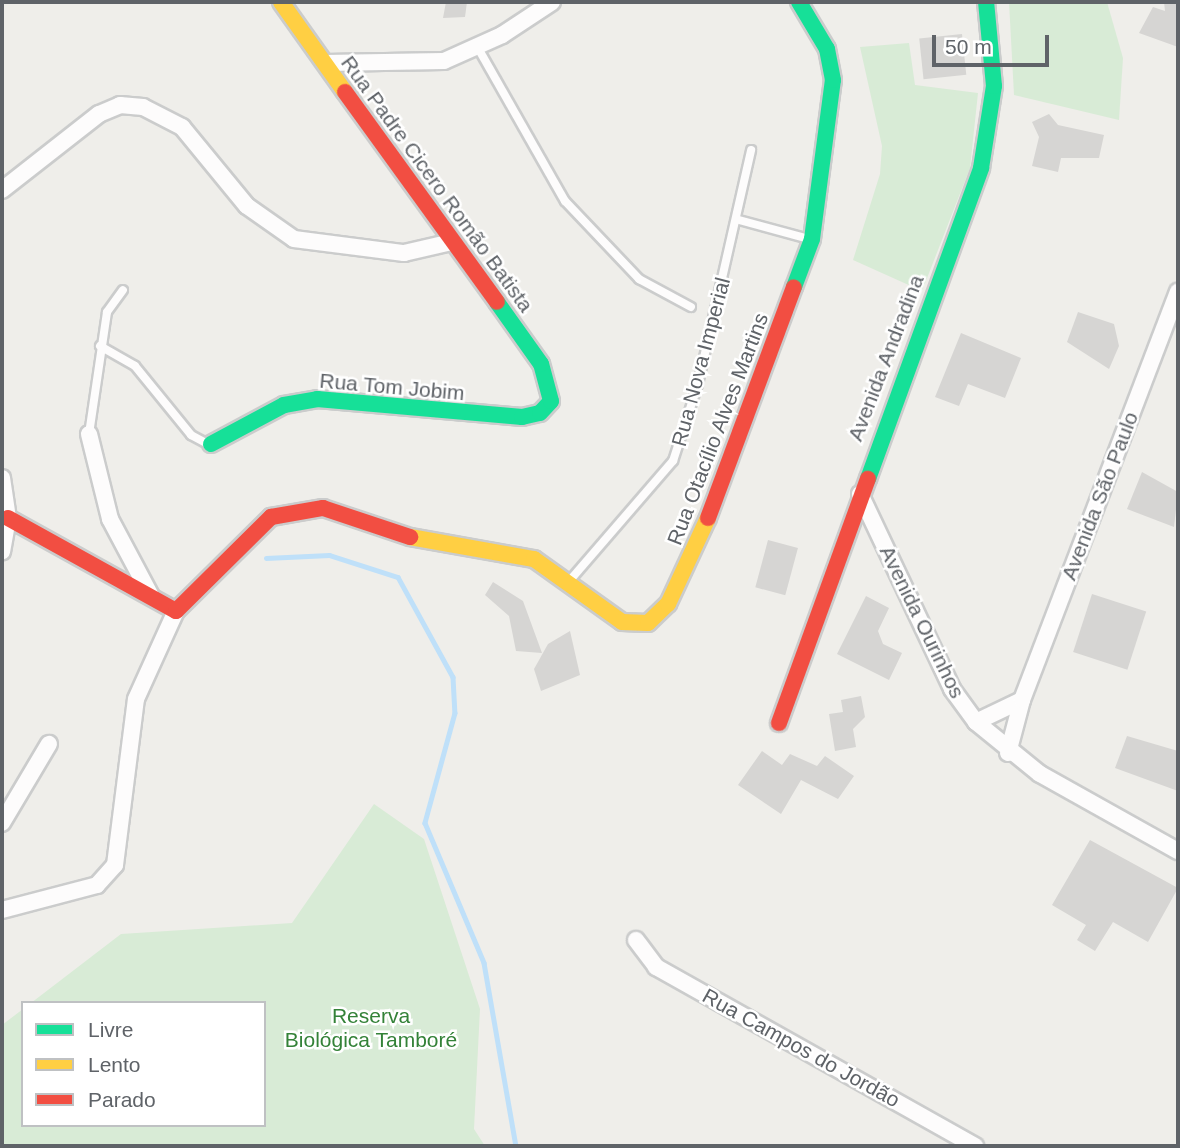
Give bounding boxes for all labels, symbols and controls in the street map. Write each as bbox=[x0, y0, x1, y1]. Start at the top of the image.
scale bar bbox=[935, 21, 1052, 65]
text: 50 m bbox=[945, 35, 992, 58]
street label: Rua Padre Cicero Romão Batista bbox=[336, 51, 538, 317]
street label: Avenida Andradina bbox=[843, 271, 929, 445]
street label: Rua Nova Imperial bbox=[666, 275, 736, 449]
street label: Rua Otacílio Alves Martins bbox=[662, 309, 774, 549]
street label: Rua Tom Jobim bbox=[318, 368, 466, 406]
street label: Avenida São Paulo bbox=[1056, 408, 1144, 584]
street label: Avenida Ourinhos bbox=[874, 542, 970, 702]
street label: Rua Campos do Jordão bbox=[698, 983, 904, 1113]
legend bbox=[21, 1001, 266, 1127]
park label: Reserva Biológica Tamboré bbox=[285, 1003, 457, 1053]
text: Livre bbox=[88, 1018, 134, 1041]
text: Lento bbox=[88, 1053, 141, 1076]
text: Parado bbox=[88, 1088, 156, 1111]

